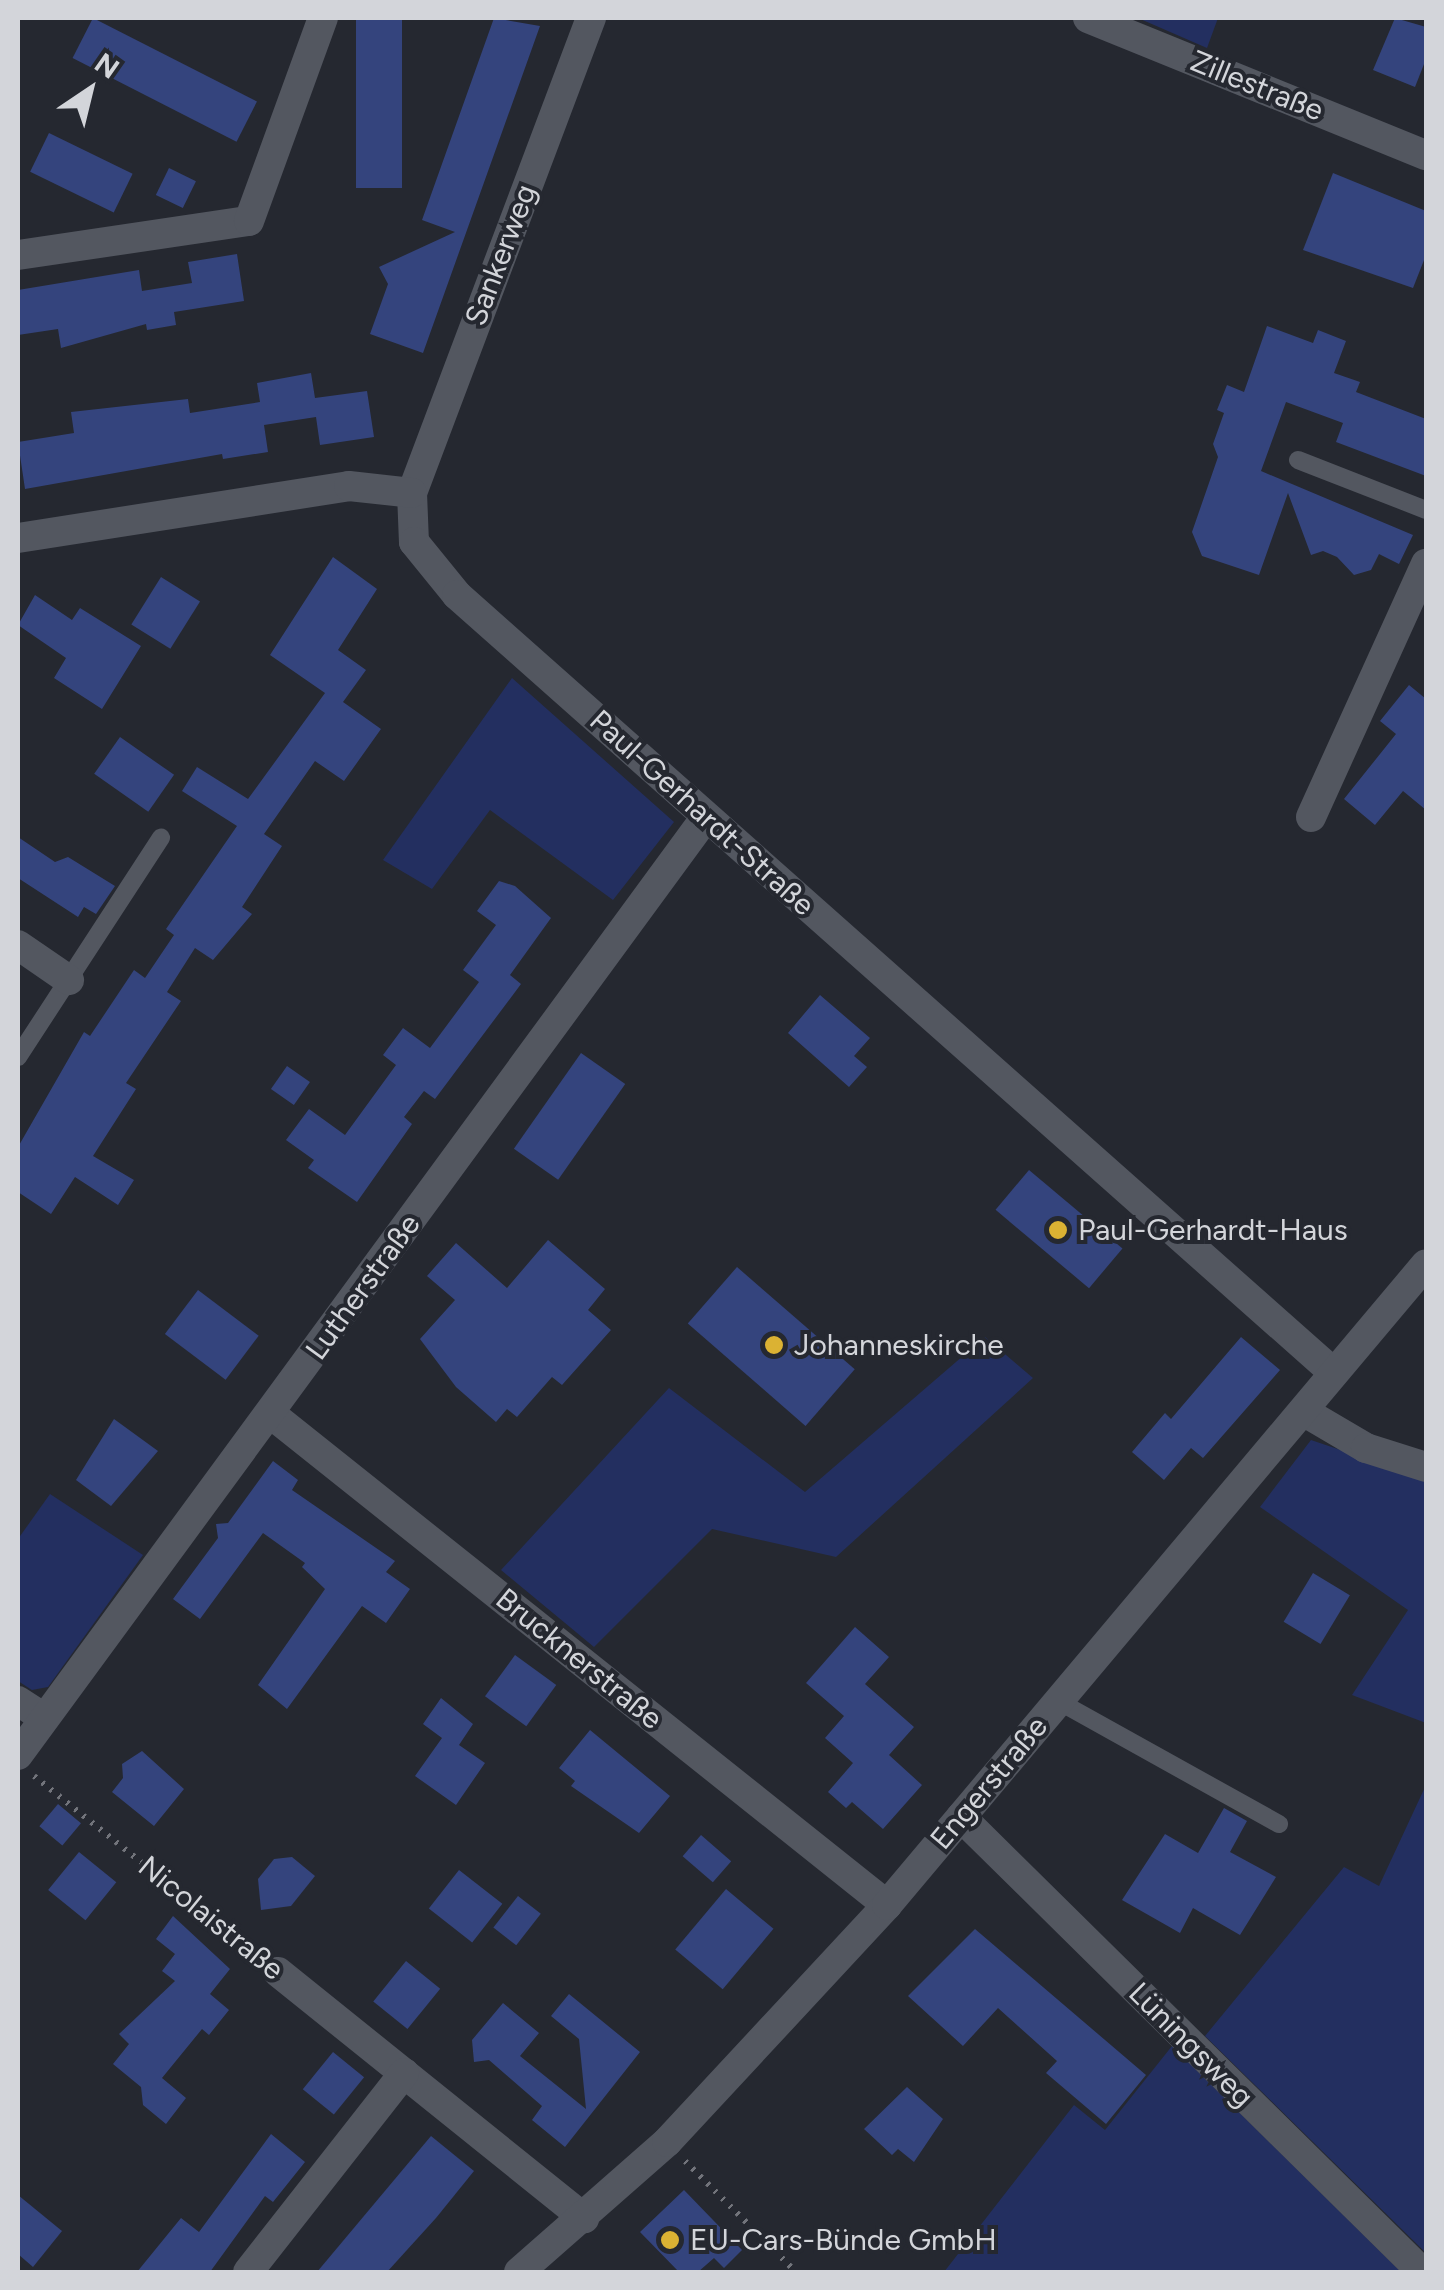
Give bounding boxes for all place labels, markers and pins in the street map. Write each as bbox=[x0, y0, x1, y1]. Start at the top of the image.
place label: Paul-Gerhardt-Haus bbox=[1078, 1212, 1348, 1248]
marker: Paul-Gerhardt-Haus bbox=[1047, 1219, 1069, 1241]
place label: Johanneskirche bbox=[794, 1327, 1004, 1363]
marker: Johanneskirche bbox=[763, 1334, 785, 1356]
place label: EU-Cars-Bünde GmbH bbox=[690, 2222, 997, 2258]
marker: EU-Cars-Bünde GmbH bbox=[659, 2229, 681, 2251]

